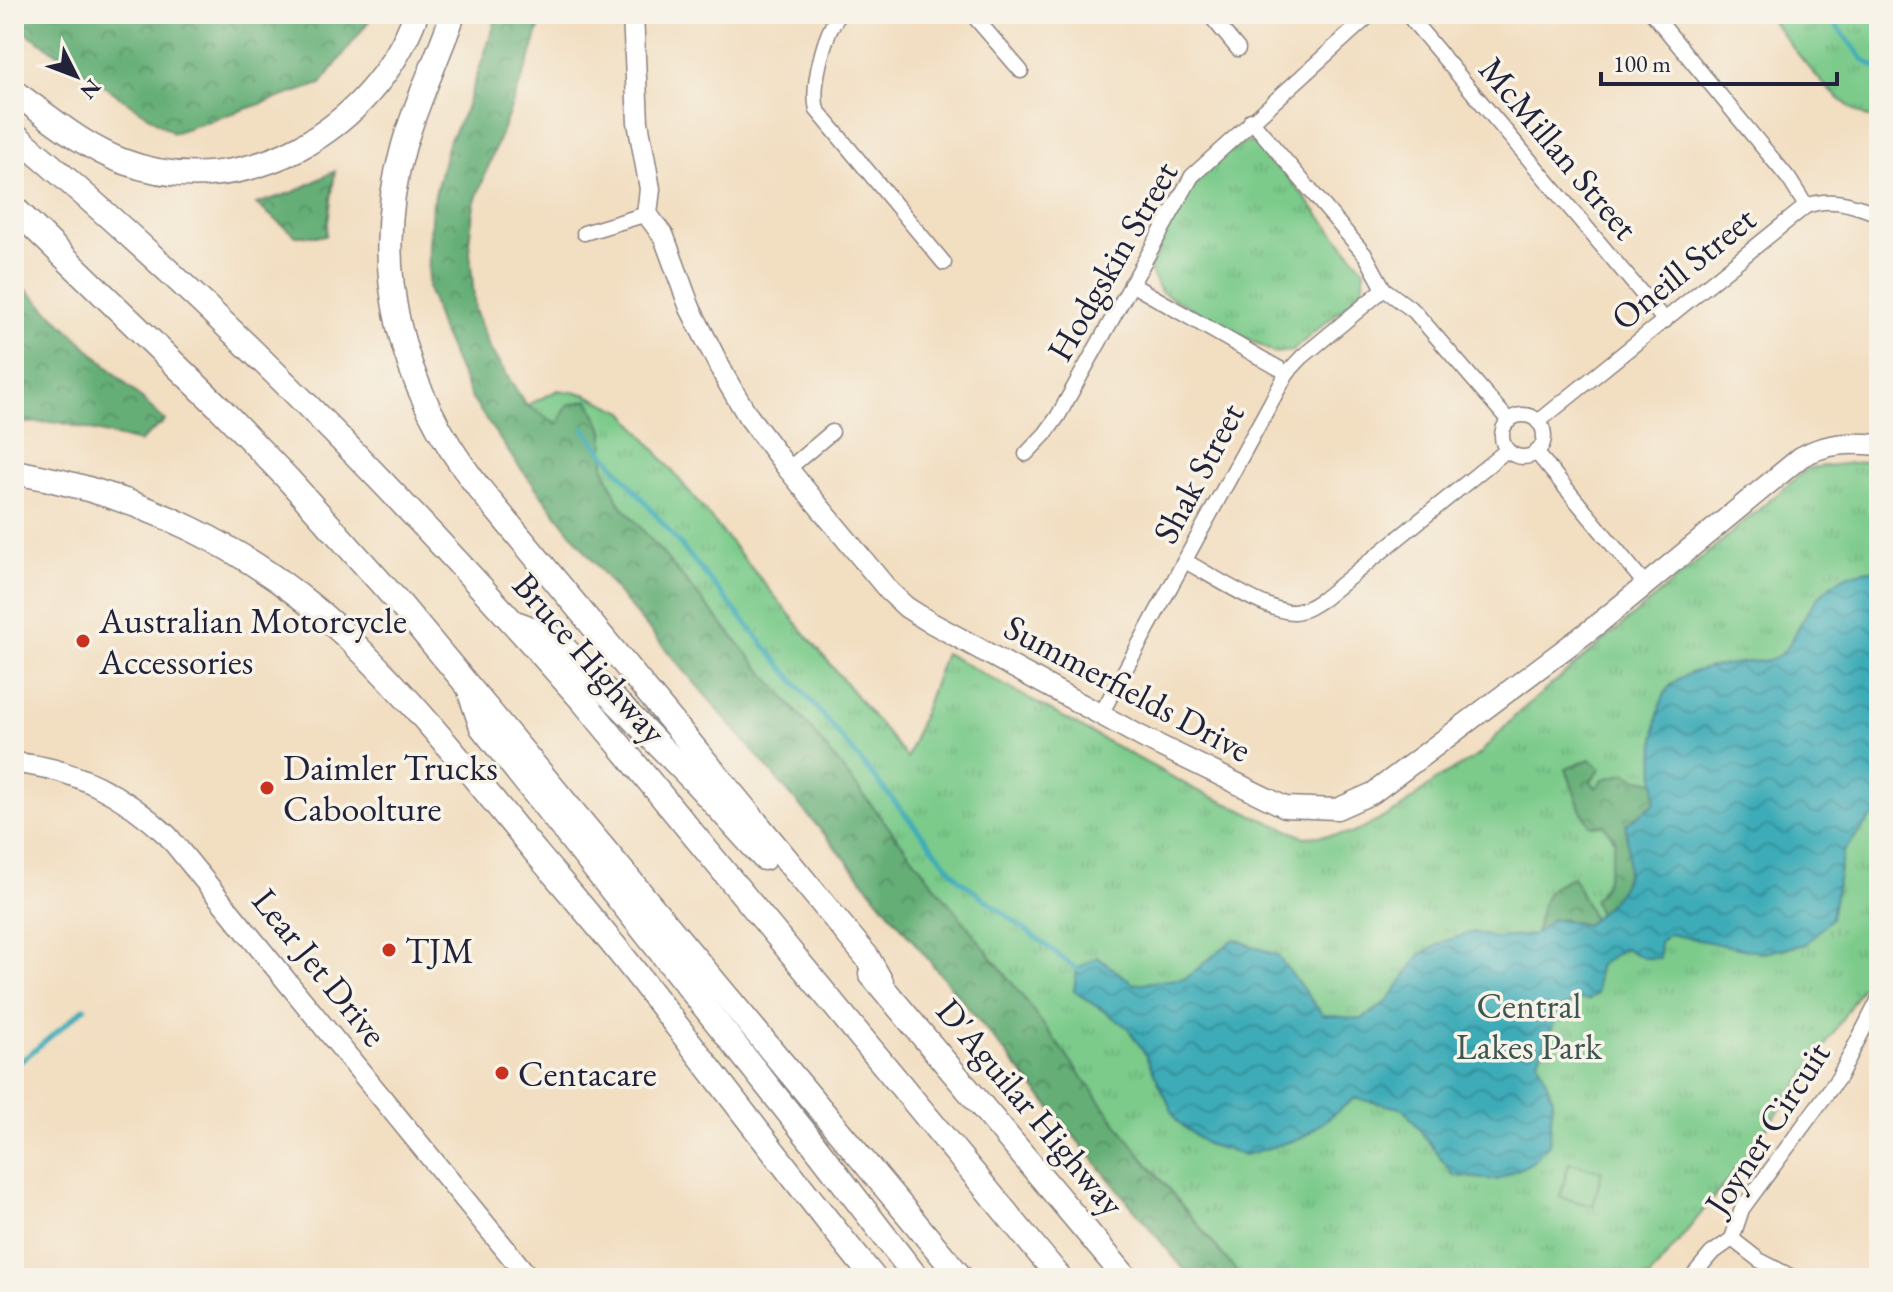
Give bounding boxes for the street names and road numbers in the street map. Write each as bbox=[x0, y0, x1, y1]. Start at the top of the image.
street label: McMillan Street bbox=[1469, 47, 1650, 250]
street label: Hodgskin Street bbox=[1036, 152, 1189, 370]
street label: Oneill Street bbox=[1601, 195, 1766, 341]
street label: Shak Street bbox=[1141, 394, 1255, 552]
street label: Bruce Highway bbox=[503, 562, 678, 754]
street label: Summerfields Drive bbox=[996, 603, 1260, 773]
street label: Lear Jet Drive bbox=[242, 878, 398, 1056]
street label: D'Aguilar Highway bbox=[926, 988, 1136, 1226]
street label: Joyner Circuit bbox=[1692, 1032, 1841, 1226]

